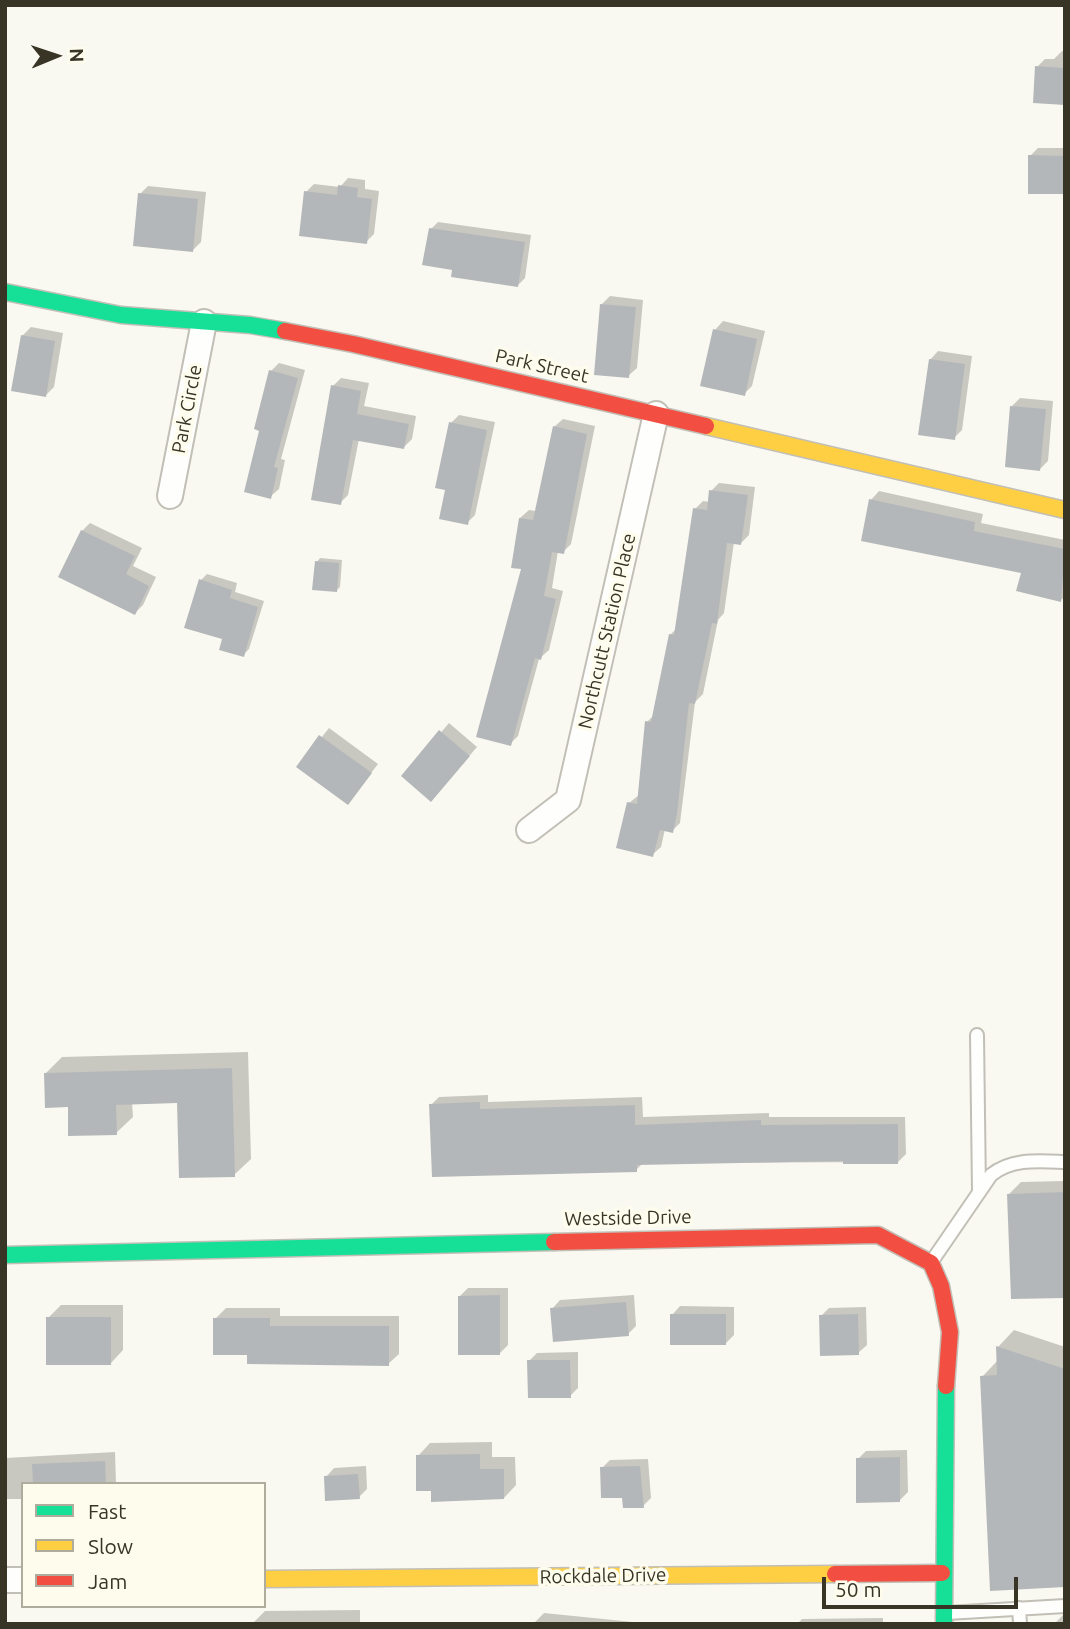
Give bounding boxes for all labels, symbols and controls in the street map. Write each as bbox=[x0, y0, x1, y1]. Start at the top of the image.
north arrow bbox=[21, 21, 91, 91]
text: N bbox=[66, 48, 88, 63]
street label: Park Street bbox=[493, 344, 591, 388]
street label: Park Circle bbox=[167, 363, 207, 455]
street label: Northcutt Station Place bbox=[573, 531, 641, 731]
street label: Westside Drive bbox=[564, 1205, 692, 1231]
legend bbox=[21, 1482, 266, 1608]
text: Fast bbox=[88, 1499, 126, 1523]
text: Slow bbox=[88, 1534, 133, 1558]
scale bar bbox=[825, 1562, 1021, 1606]
street label: Rockdale Drive bbox=[539, 1563, 667, 1589]
text: Jam bbox=[88, 1569, 127, 1593]
text: 50 m bbox=[835, 1577, 882, 1601]

